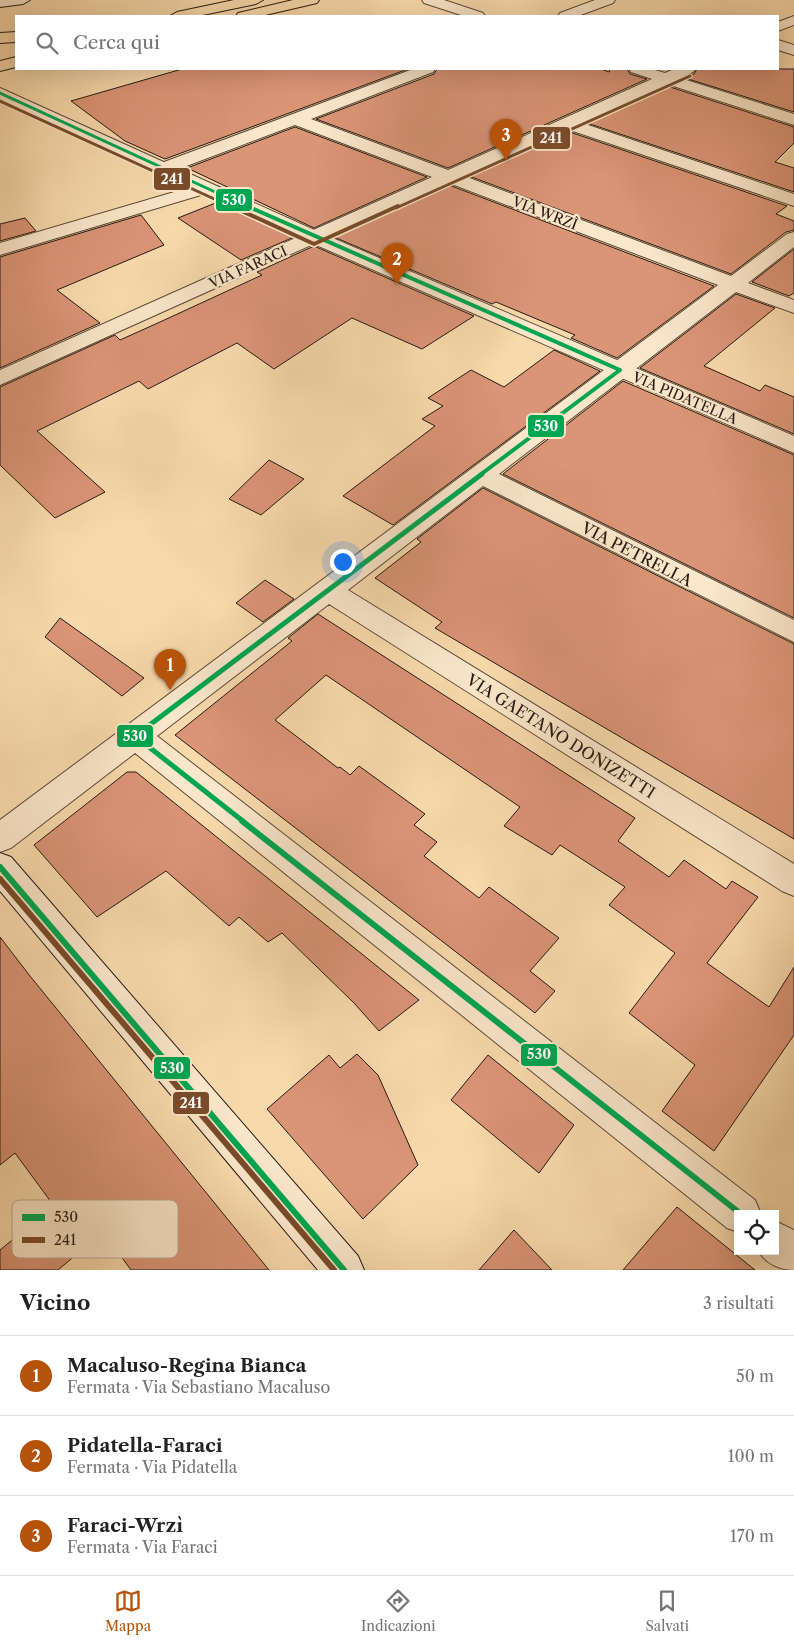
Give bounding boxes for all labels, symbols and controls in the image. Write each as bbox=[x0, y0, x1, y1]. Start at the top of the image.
search box bbox=[15, 15, 779, 70]
icon: search bbox=[33, 29, 61, 57]
text: Cerca qui bbox=[73, 31, 160, 54]
pin: 3 bbox=[490, 119, 522, 160]
line badge: 241 bbox=[532, 126, 571, 150]
text: 241 bbox=[540, 129, 563, 147]
line badge: 241 bbox=[153, 167, 191, 191]
text: 241 bbox=[161, 170, 184, 188]
line badge: 530 bbox=[215, 188, 253, 212]
text: 530 bbox=[222, 191, 246, 209]
street label: VIA WRZÌ bbox=[509, 192, 580, 234]
street label: VIA FARACI bbox=[205, 242, 290, 293]
pin: 2 bbox=[381, 243, 413, 284]
street label: VIA PIDATELLA bbox=[629, 367, 741, 428]
line badge: 530 bbox=[527, 414, 565, 438]
text: 530 bbox=[534, 417, 558, 435]
street label: VIA PETRELLA bbox=[577, 517, 697, 591]
your location bbox=[330, 549, 356, 575]
pin: 1 bbox=[154, 649, 186, 690]
street label: VIA GAETANO DONIZETTI bbox=[462, 669, 659, 803]
line badge: 530 bbox=[116, 724, 154, 748]
text: 530 bbox=[123, 727, 147, 745]
line badge: 530 bbox=[520, 1043, 558, 1067]
text: 530 bbox=[527, 1045, 551, 1063]
line badge: 530 bbox=[153, 1056, 191, 1080]
text: 530 bbox=[160, 1059, 184, 1077]
line badge: 241 bbox=[172, 1091, 210, 1115]
text: 241 bbox=[180, 1094, 203, 1112]
legend bbox=[12, 1200, 178, 1258]
text: 530 bbox=[54, 1208, 78, 1226]
map controls bbox=[734, 1210, 779, 1255]
button: locate bbox=[734, 1210, 779, 1255]
text: 241 bbox=[54, 1231, 76, 1249]
text: Vicino bbox=[20, 1290, 90, 1315]
text: 3 risultati bbox=[703, 1293, 774, 1313]
text: Macaluso-Regina Bianca bbox=[67, 1354, 306, 1377]
text: 1 bbox=[32, 1366, 40, 1386]
text: 50 m bbox=[736, 1366, 774, 1386]
text: Fermata · Via Sebastiano Macaluso bbox=[67, 1377, 330, 1397]
text: Pidatella-Faraci bbox=[67, 1434, 223, 1457]
text: 2 bbox=[31, 1446, 41, 1466]
text: 100 m bbox=[728, 1446, 774, 1466]
text: Fermata · Via Pidatella bbox=[67, 1457, 237, 1477]
text: Faraci-Wrzì bbox=[67, 1514, 183, 1537]
text: 3 bbox=[31, 1526, 41, 1546]
text: 170 m bbox=[730, 1526, 774, 1546]
text: Fermata · Via Faraci bbox=[67, 1537, 218, 1557]
tab: Mappa bbox=[105, 1587, 151, 1635]
tab: Indicazioni bbox=[361, 1587, 436, 1635]
tab: Salvati bbox=[646, 1587, 689, 1635]

